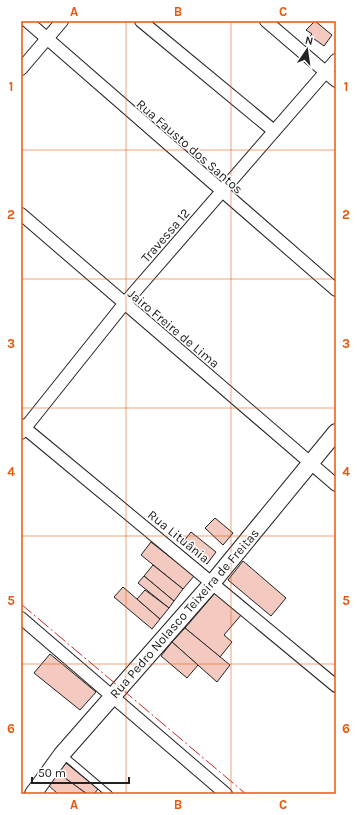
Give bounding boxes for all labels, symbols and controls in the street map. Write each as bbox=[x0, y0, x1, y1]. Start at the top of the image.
text: A bbox=[70, 4, 78, 19]
text: B bbox=[174, 4, 182, 19]
text: C bbox=[279, 4, 287, 19]
north arrow bbox=[287, 30, 327, 70]
text: N bbox=[304, 34, 314, 48]
text: 1 bbox=[9, 79, 13, 94]
text: 1 bbox=[344, 79, 348, 94]
street label: Rua Fausto dos Santos bbox=[133, 96, 246, 197]
street label: Travessa 12 bbox=[138, 205, 193, 265]
text: 2 bbox=[7, 207, 15, 222]
text: 2 bbox=[342, 207, 350, 222]
street label: Jairo Freire de Lima bbox=[125, 286, 222, 371]
text: 3 bbox=[7, 336, 15, 351]
text: 3 bbox=[342, 336, 350, 351]
text: 4 bbox=[7, 464, 15, 479]
text: 4 bbox=[342, 464, 350, 479]
street label: Rua Lituânia bbox=[145, 507, 212, 566]
street label: Rua Pedro Nolasco Teixeira de Freitas bbox=[107, 525, 262, 701]
text: 5 bbox=[7, 593, 15, 608]
text: 5 bbox=[342, 593, 350, 608]
text: 6 bbox=[7, 721, 15, 736]
text: 6 bbox=[342, 721, 350, 736]
scale bar bbox=[32, 759, 129, 785]
text: 50 m bbox=[38, 766, 66, 780]
text: A bbox=[70, 797, 78, 812]
text: B bbox=[174, 797, 182, 812]
text: C bbox=[279, 797, 287, 812]

